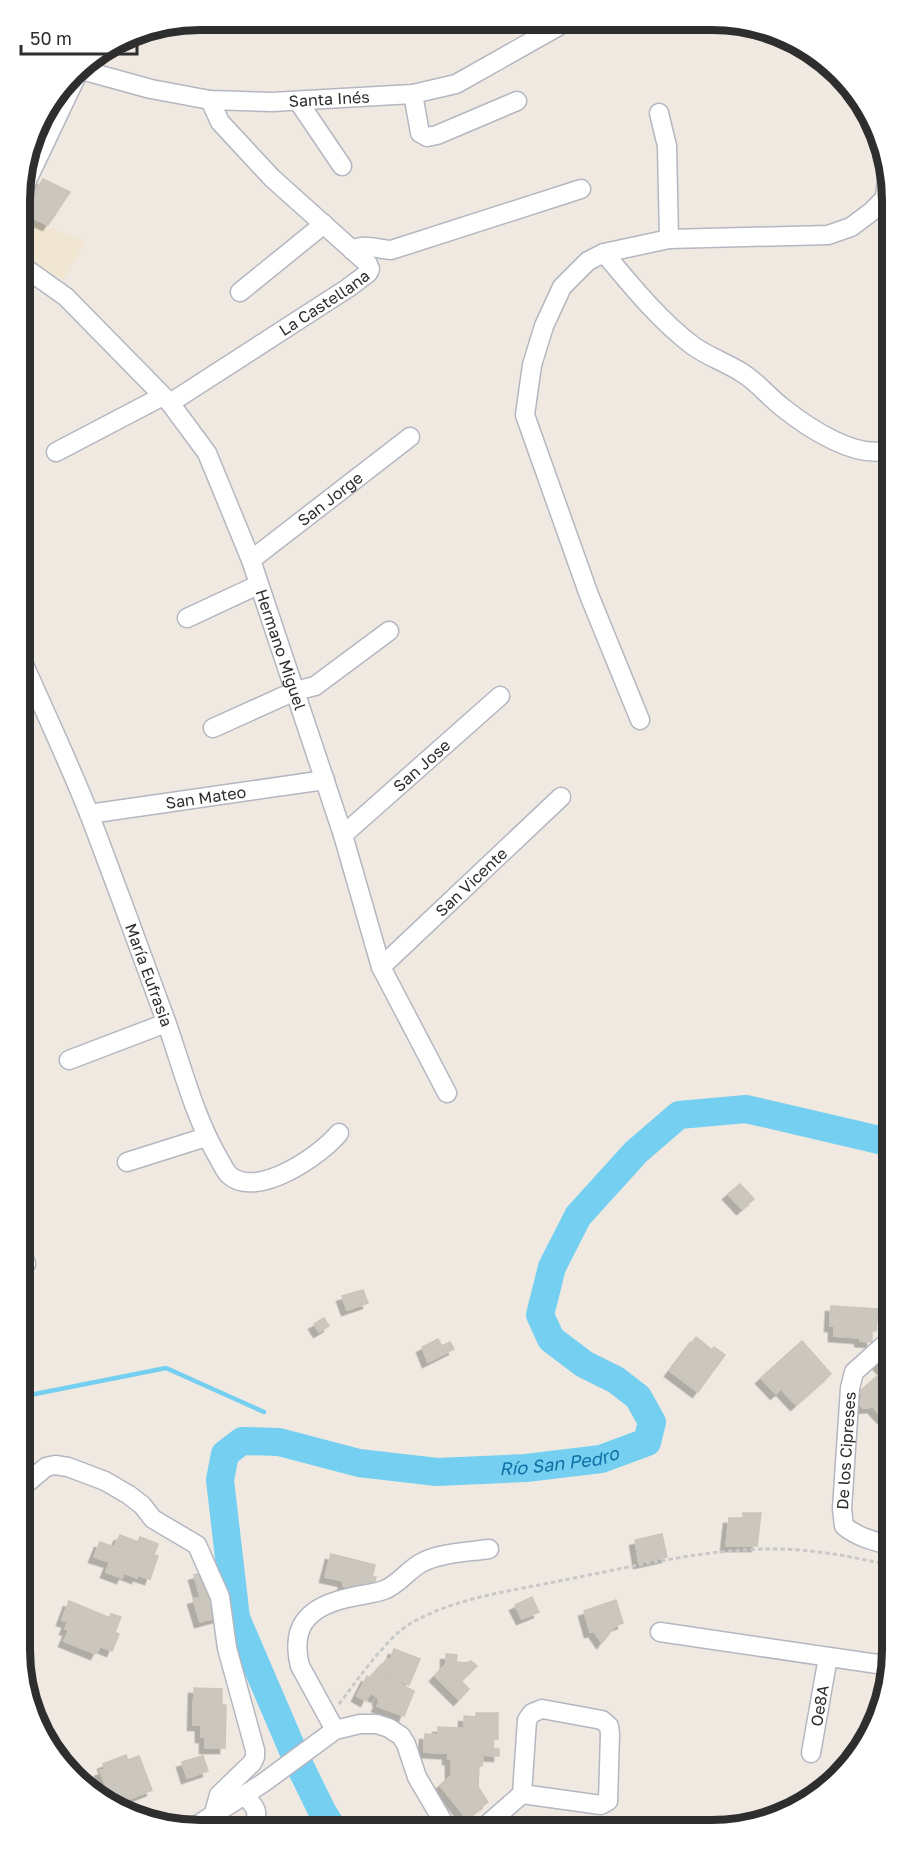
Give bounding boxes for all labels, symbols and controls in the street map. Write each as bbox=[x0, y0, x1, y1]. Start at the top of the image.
scale bar bbox=[21, 18, 136, 56]
text: 50 m bbox=[30, 27, 72, 49]
street label: Santa Inés bbox=[288, 86, 370, 111]
street label: La Castellana bbox=[275, 265, 374, 340]
street label: San Jorge bbox=[294, 467, 367, 530]
street label: Hermano Miguel bbox=[251, 586, 310, 713]
street label: San Jose bbox=[389, 735, 454, 796]
street label: San Mateo bbox=[164, 781, 247, 813]
street label: San Vicente bbox=[431, 843, 511, 921]
street label: María Eufrasia bbox=[121, 921, 177, 1029]
street label: De los Cipreses bbox=[832, 1391, 860, 1510]
water label: Río San Pedro bbox=[499, 1441, 623, 1479]
street label: Oe8A bbox=[806, 1683, 833, 1728]

